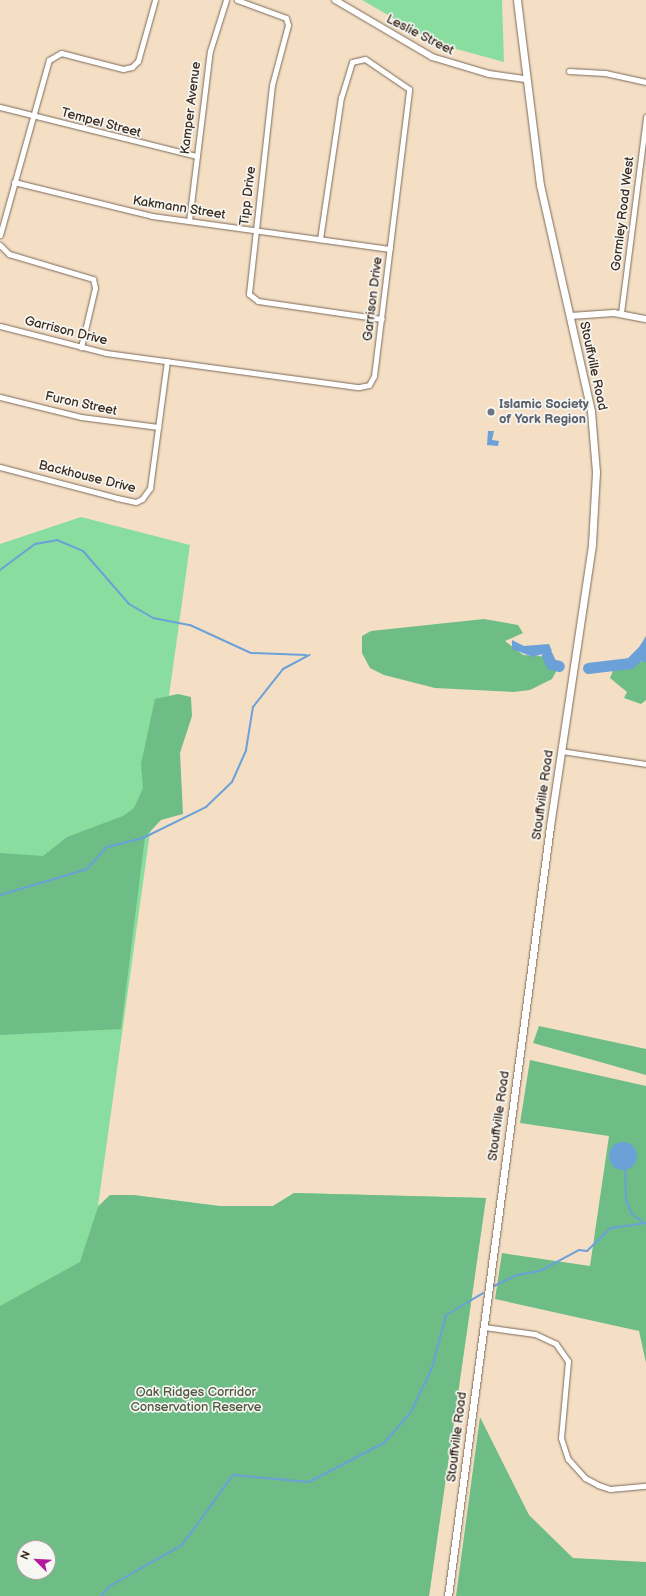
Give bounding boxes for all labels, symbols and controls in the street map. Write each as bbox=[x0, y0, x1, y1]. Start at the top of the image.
street label: Leslie Street bbox=[383, 11, 457, 59]
street label: Kamper Avenue bbox=[178, 61, 204, 155]
street label: Tempel Street bbox=[59, 105, 143, 141]
street label: Gormley Road West bbox=[608, 155, 638, 273]
street label: Tipp Drive bbox=[237, 166, 259, 226]
street label: Kakmann Street bbox=[131, 193, 227, 223]
street label: Garrison Drive bbox=[360, 256, 386, 342]
street label: Garrison Drive bbox=[23, 313, 109, 349]
street label: Stouffville Road bbox=[576, 320, 610, 412]
street label: Furon Street bbox=[44, 389, 118, 419]
place label: Islamic Society of York Region bbox=[499, 397, 589, 428]
marker: Islamic Society of York Region bbox=[486, 407, 496, 417]
street label: Backhouse Drive bbox=[37, 457, 137, 497]
street label: Stouffville Road bbox=[529, 749, 557, 841]
street label: Stouffville Road bbox=[485, 1070, 513, 1162]
park label: Oak Ridges Corridor Conservation Reserve bbox=[130, 1385, 262, 1416]
street label: Stouffville Road bbox=[444, 1391, 470, 1483]
north arrow bbox=[16, 1540, 56, 1580]
text: N bbox=[18, 1549, 33, 1562]

